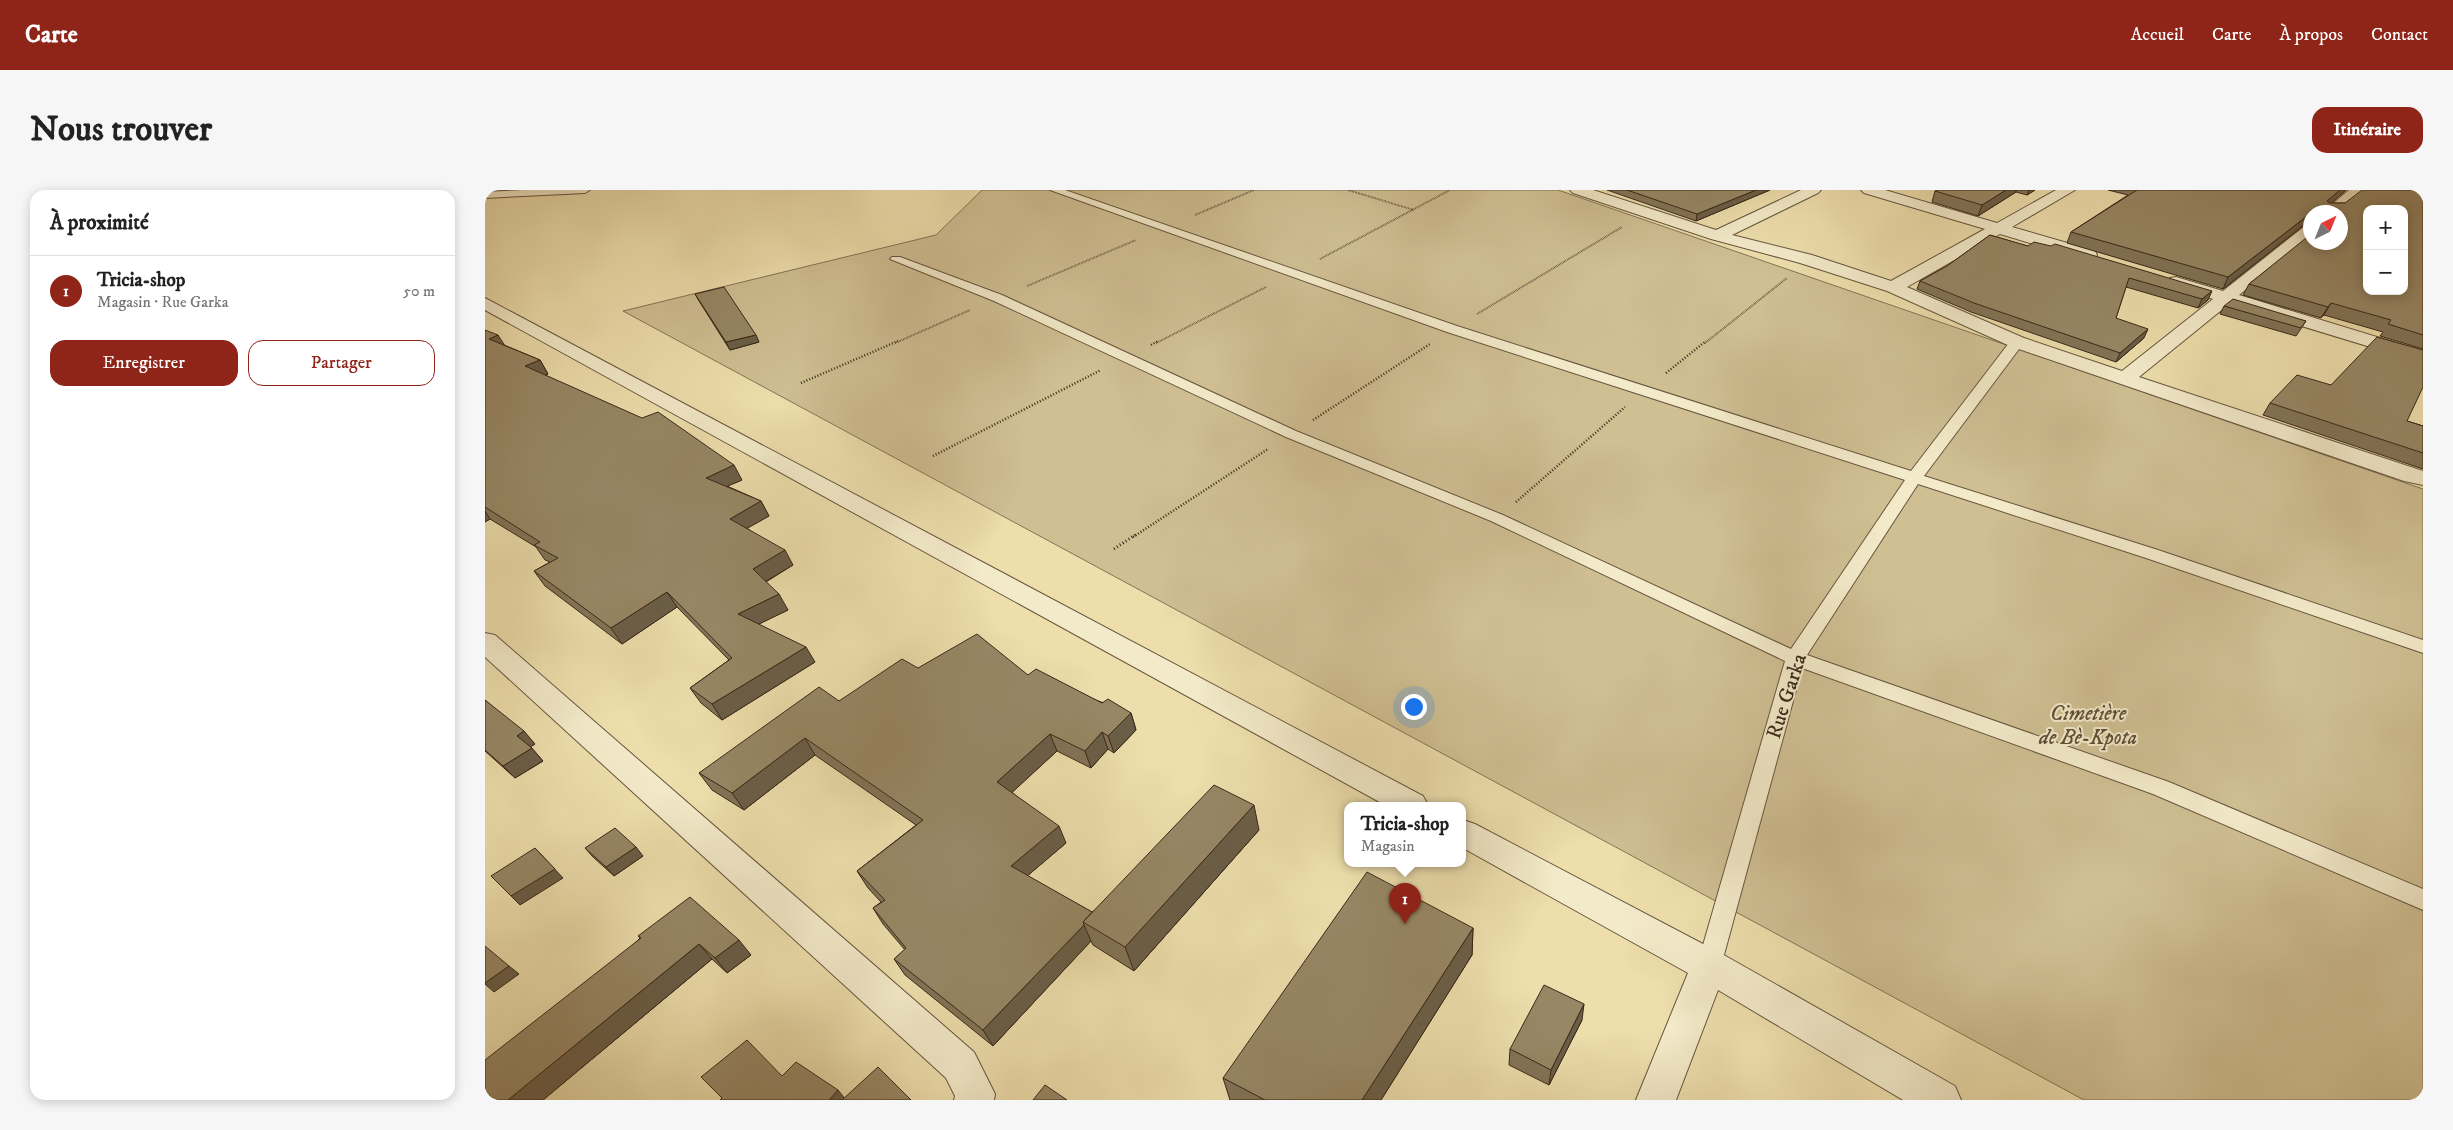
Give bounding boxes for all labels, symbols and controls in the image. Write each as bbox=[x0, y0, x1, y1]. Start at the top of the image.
text: Carte bbox=[25, 20, 78, 50]
text: Accueil bbox=[2131, 24, 2184, 46]
text: Carte bbox=[2212, 24, 2251, 46]
text: À propos bbox=[2279, 24, 2343, 46]
text: Contact bbox=[2371, 24, 2428, 46]
button: Itinéraire bbox=[2312, 107, 2423, 153]
text: Nous trouver bbox=[30, 108, 212, 152]
north arrow bbox=[2303, 205, 2348, 250]
map controls bbox=[2363, 205, 2408, 295]
button: + bbox=[2363, 205, 2408, 250]
text: À proximité bbox=[50, 210, 149, 236]
button: − bbox=[2363, 250, 2408, 295]
text: Tricia-shop bbox=[97, 269, 185, 292]
text: 1 bbox=[63, 281, 69, 301]
text: 50 m bbox=[403, 281, 435, 301]
text: Magasin · Rue Garka bbox=[97, 292, 229, 312]
button: Enregistrer bbox=[50, 340, 238, 386]
button: Partager bbox=[248, 340, 435, 386]
street label: Rue Garka bbox=[1761, 650, 1813, 742]
your location bbox=[1401, 694, 1427, 720]
park label: Cimetière de Bè-Kpota bbox=[2038, 701, 2137, 751]
popup bbox=[1344, 802, 1466, 867]
text: Tricia-shop bbox=[1361, 813, 1449, 836]
text: Magasin bbox=[1361, 836, 1415, 856]
pin: 1 bbox=[1389, 883, 1421, 924]

